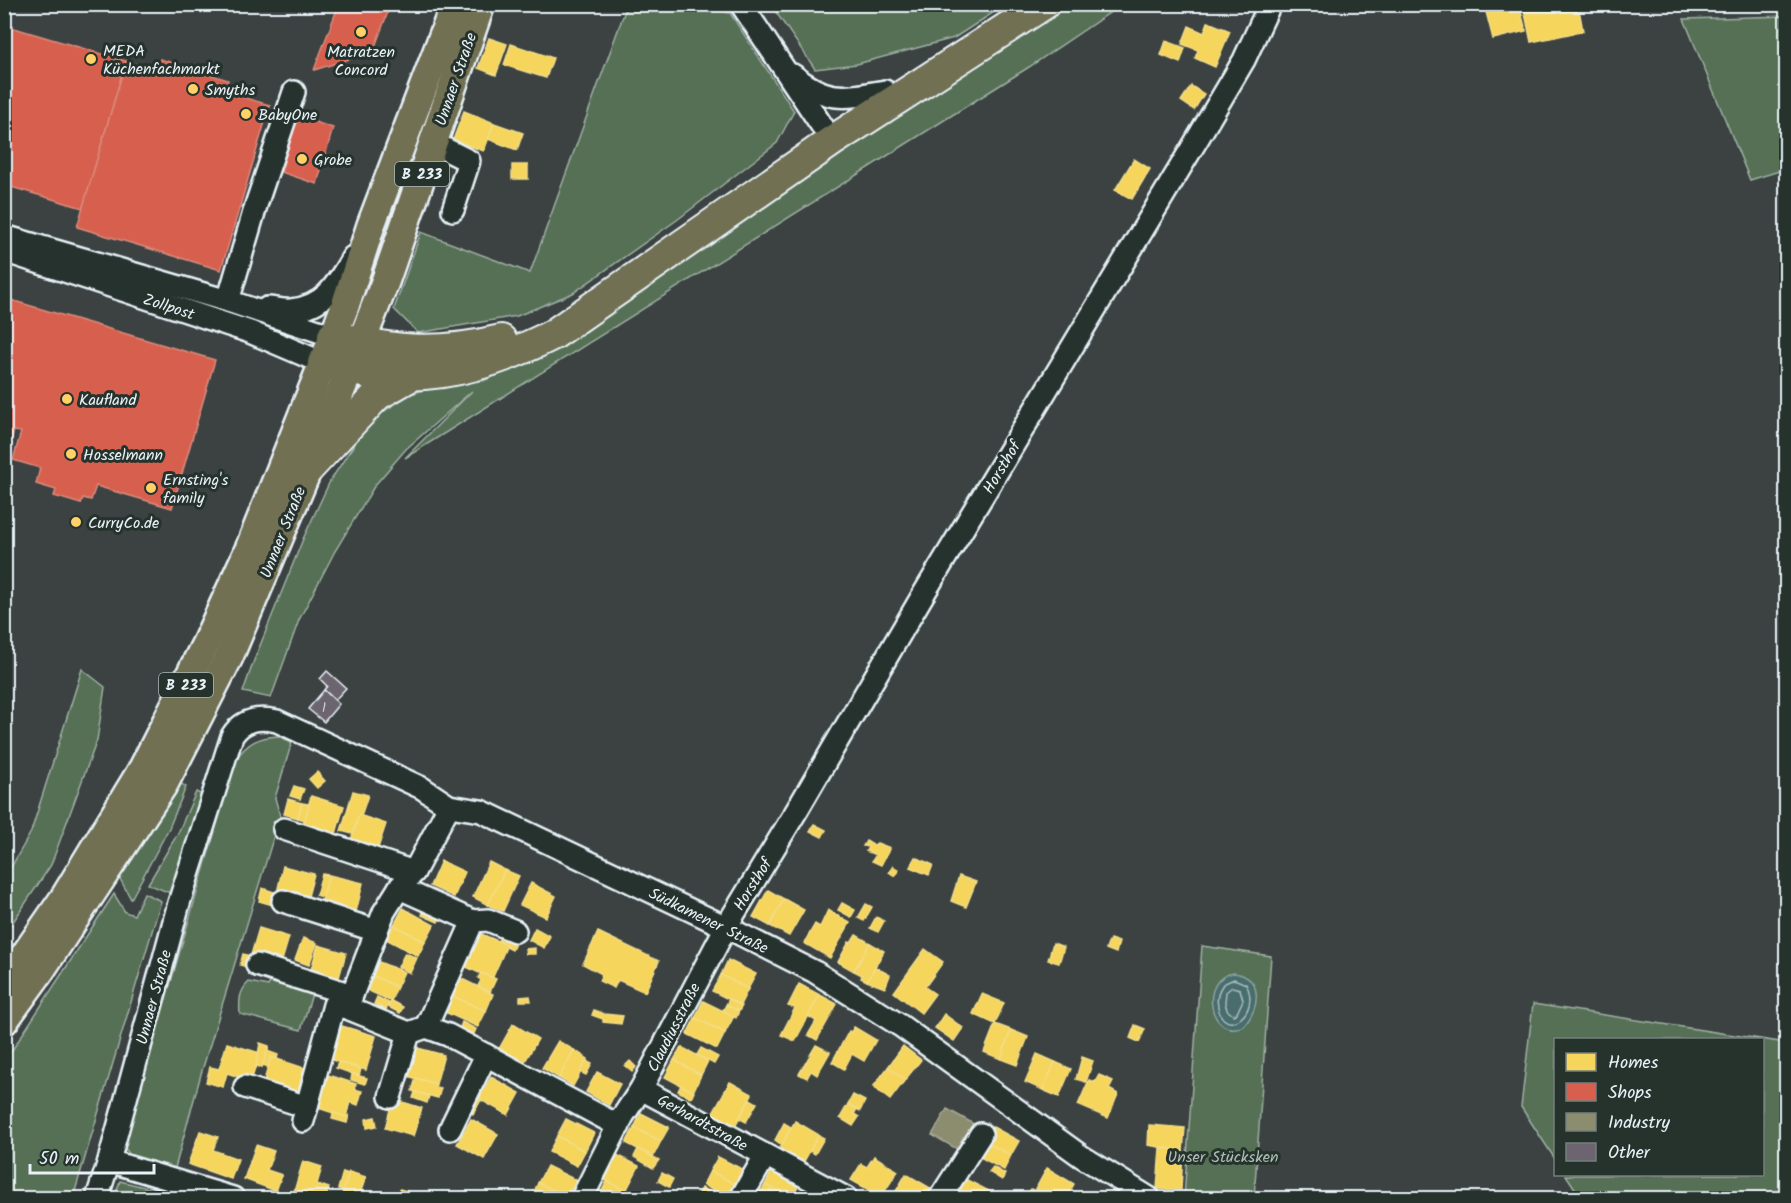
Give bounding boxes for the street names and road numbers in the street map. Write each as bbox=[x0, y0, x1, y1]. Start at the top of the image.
street label: Unnaer Straße bbox=[429, 30, 484, 129]
road number: B 233 bbox=[395, 162, 449, 186]
street label: Zollpost bbox=[140, 287, 198, 328]
street label: Horsthof bbox=[977, 435, 1029, 499]
street label: Unnaer Straße bbox=[254, 483, 313, 582]
road number: B 233 bbox=[159, 673, 213, 697]
street label: Horsthof bbox=[727, 852, 780, 916]
street label: Südkamener Straße bbox=[644, 881, 773, 961]
street label: Unnaer Straße bbox=[130, 947, 179, 1048]
street label: Claudiusstraße bbox=[641, 979, 708, 1077]
street label: Gerhardtstraße bbox=[652, 1088, 752, 1159]

